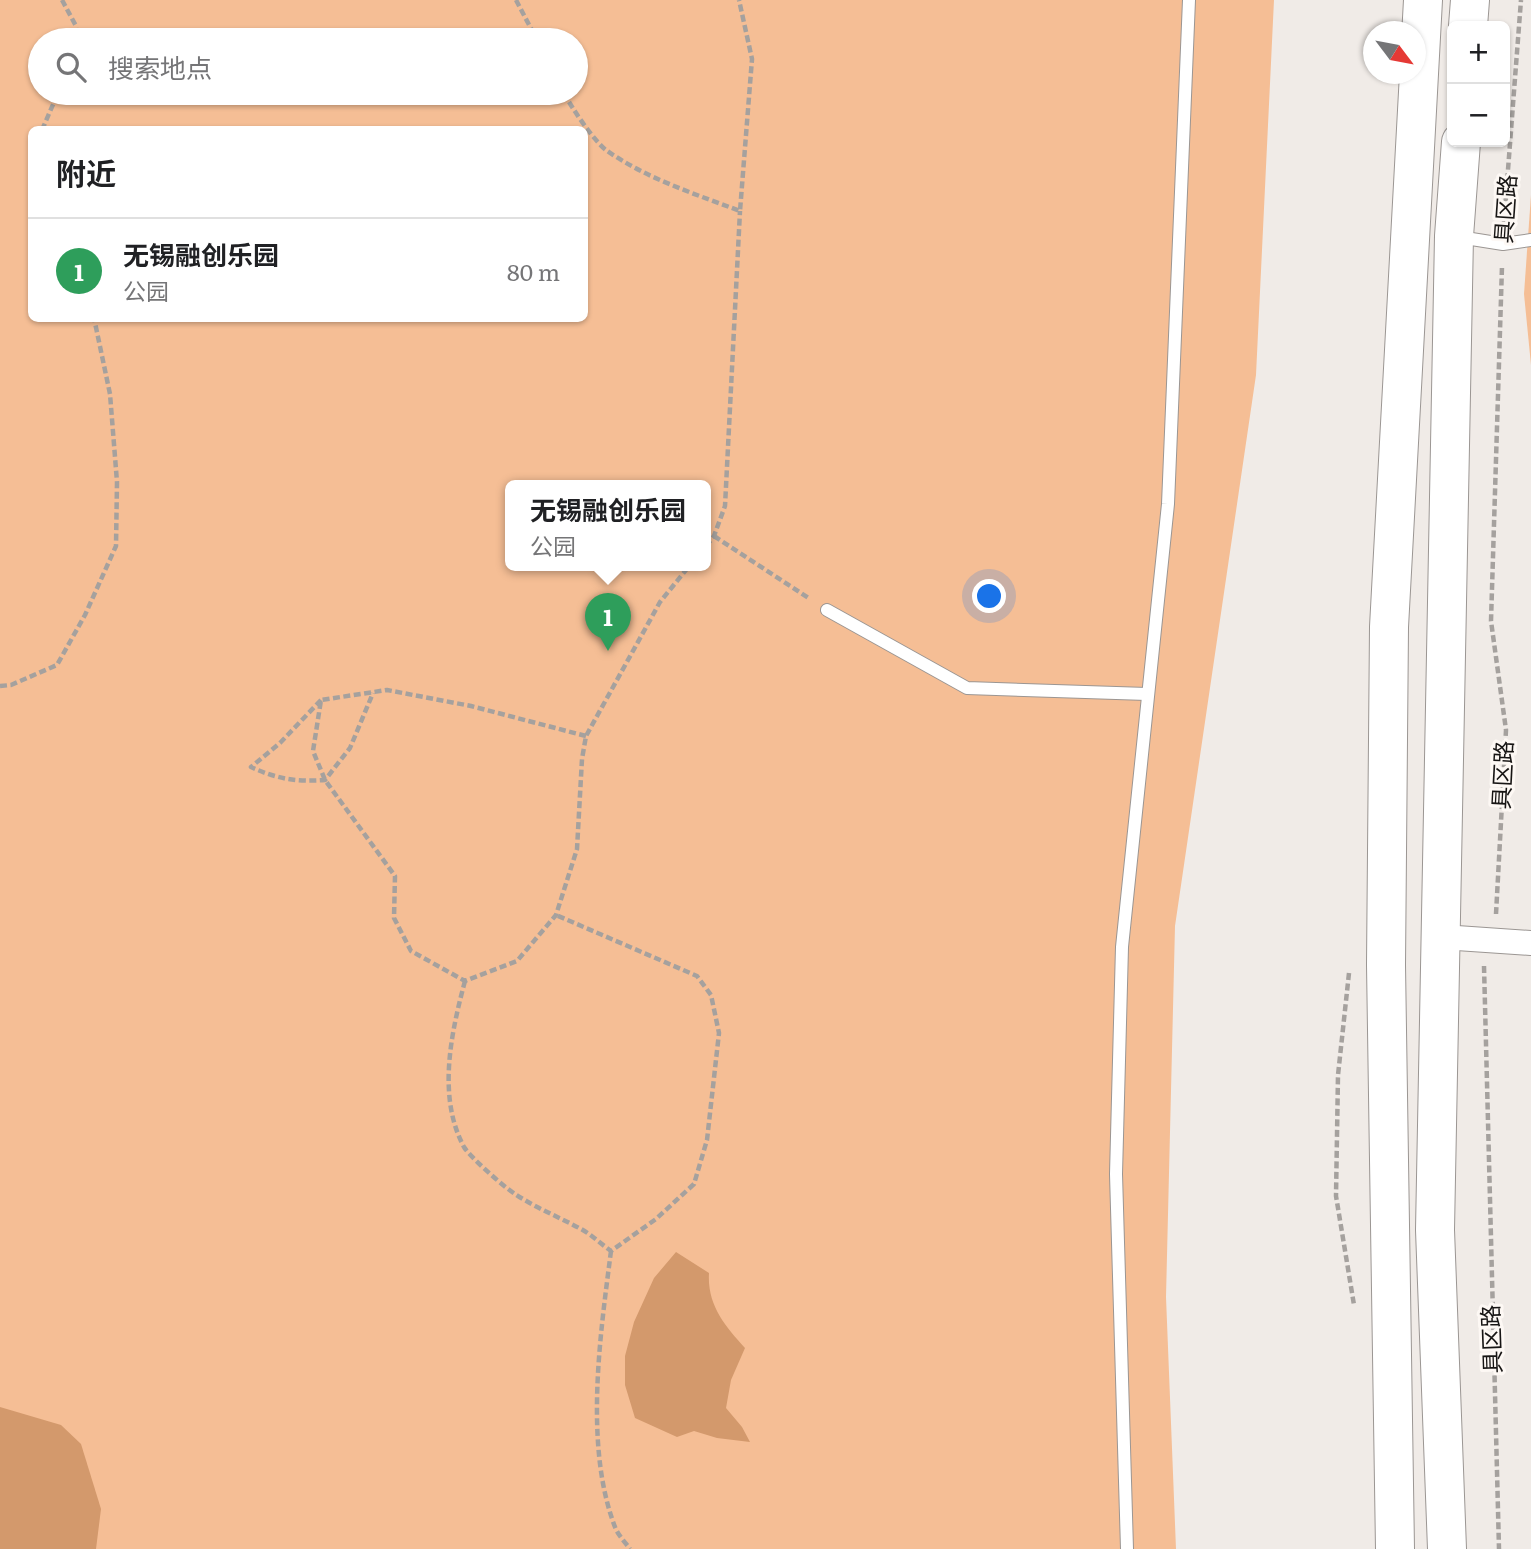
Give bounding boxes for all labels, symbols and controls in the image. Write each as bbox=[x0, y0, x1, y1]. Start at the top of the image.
north arrow bbox=[1363, 21, 1426, 84]
map controls bbox=[1447, 21, 1510, 147]
button: + bbox=[1447, 21, 1510, 84]
search box bbox=[28, 28, 588, 105]
text: 搜索地点 bbox=[108, 47, 212, 86]
icon: search bbox=[52, 48, 90, 86]
button: − bbox=[1447, 84, 1510, 147]
text: 附近 bbox=[56, 150, 116, 194]
street label: 具区路 bbox=[1485, 173, 1523, 244]
text: 无锡融创乐园 bbox=[123, 234, 279, 273]
text: 1 bbox=[74, 254, 84, 288]
text: 80 m bbox=[507, 254, 560, 288]
text: 公园 bbox=[123, 273, 169, 307]
popup bbox=[505, 480, 711, 571]
text: 无锡融创乐园 bbox=[530, 489, 686, 528]
text: 公园 bbox=[530, 528, 576, 562]
your location bbox=[972, 579, 1006, 613]
pin: 1 bbox=[585, 593, 631, 651]
street label: 具区路 bbox=[1482, 740, 1520, 810]
street label: 具区路 bbox=[1472, 1304, 1508, 1374]

